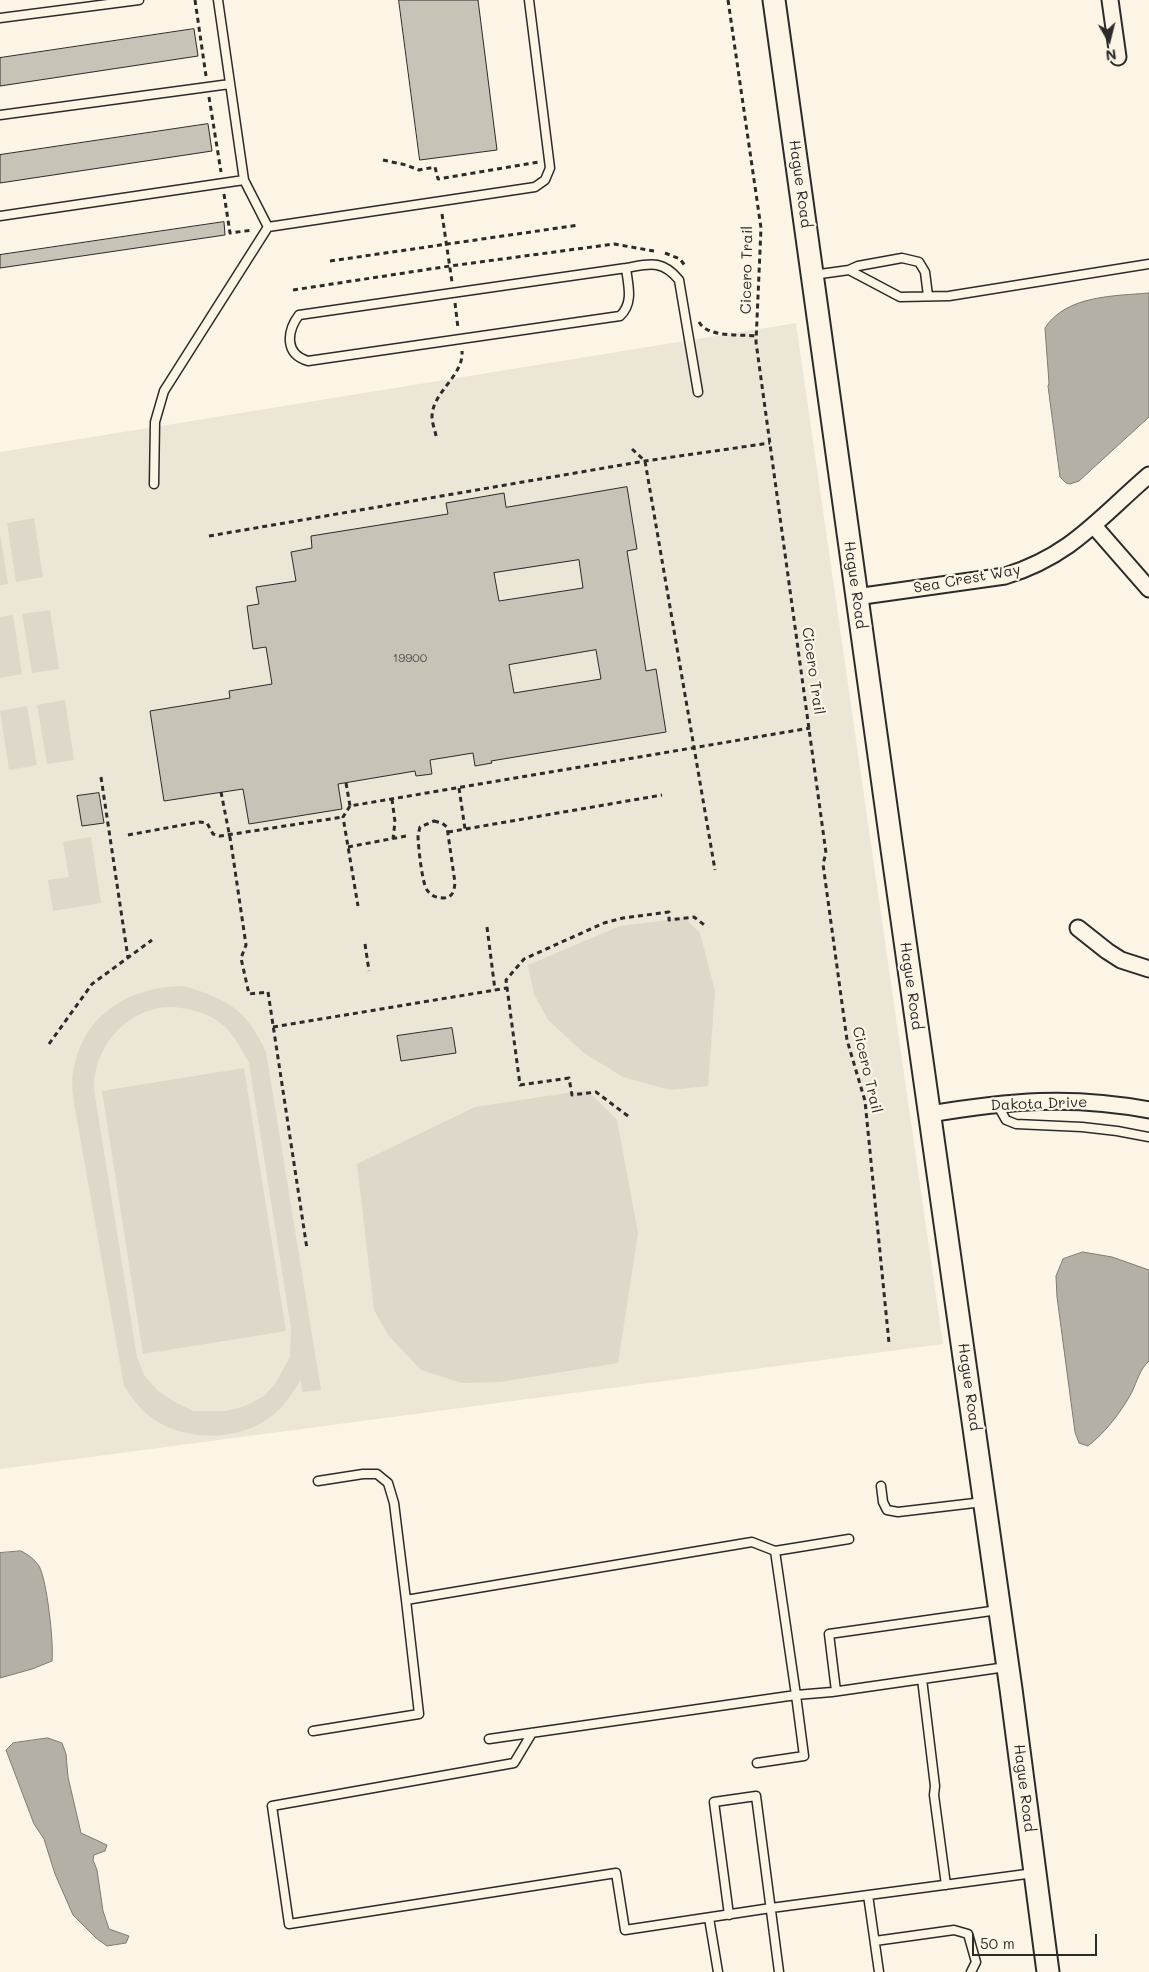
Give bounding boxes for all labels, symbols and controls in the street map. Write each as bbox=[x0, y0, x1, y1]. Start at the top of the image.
north arrow bbox=[1084, 15, 1134, 65]
text: N bbox=[1105, 45, 1118, 65]
street label: Hague Road bbox=[785, 139, 815, 229]
street label: Cicero Trail bbox=[737, 226, 757, 314]
street label: Hague Road bbox=[840, 540, 870, 630]
street label: Sea Crest Way bbox=[912, 561, 1022, 597]
street label: Cicero Trail bbox=[798, 626, 828, 716]
house number: 19900 bbox=[393, 651, 427, 665]
street label: Hague Road bbox=[896, 941, 926, 1031]
street label: Cicero Trail bbox=[848, 1025, 886, 1115]
street label: Dakota Drive bbox=[990, 1093, 1088, 1115]
street label: Hague Road bbox=[954, 1342, 984, 1432]
street label: Hague Road bbox=[1010, 1743, 1038, 1833]
scale bar bbox=[974, 1924, 1099, 1956]
text: 50 m bbox=[980, 1933, 1015, 1953]

